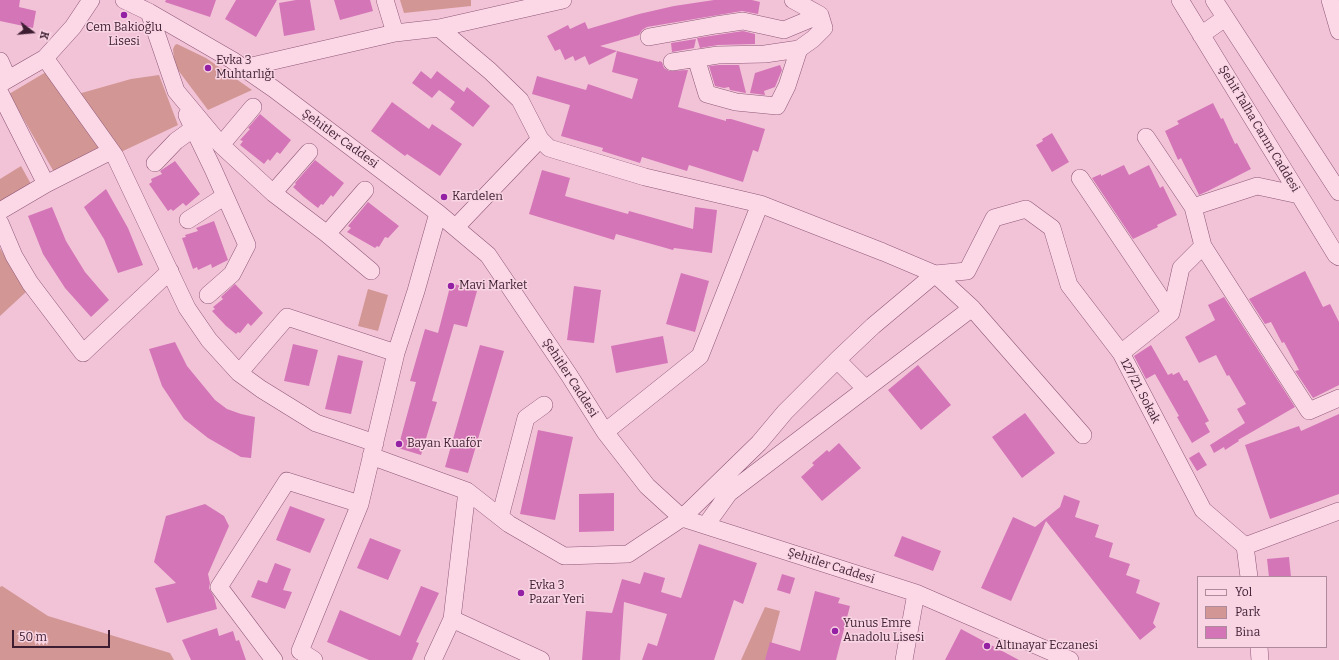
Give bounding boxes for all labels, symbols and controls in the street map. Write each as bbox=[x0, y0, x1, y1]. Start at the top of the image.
marker: Cem Bakioğlu Lisesi bbox=[119, 10, 129, 20]
north arrow bbox=[12, 12, 52, 52]
place label: Cem Bakioğlu Lisesi bbox=[86, 21, 162, 49]
text: K bbox=[37, 30, 51, 41]
place label: Evka 3 Muhtarlığı bbox=[216, 54, 275, 82]
marker: Evka 3 Muhtarlığı bbox=[203, 63, 213, 73]
street label: Şehit Talha Carım Caddesi bbox=[1215, 63, 1303, 195]
street label: Şehitler Caddesi bbox=[299, 107, 381, 171]
place label: Kardelen bbox=[452, 190, 503, 204]
marker: Kardelen bbox=[439, 192, 449, 202]
place label: Mavi Market bbox=[459, 279, 527, 293]
marker: Mavi Market bbox=[446, 281, 456, 291]
street label: Şehitler Caddesi bbox=[539, 336, 601, 420]
street label: 127/21. Sokak bbox=[1117, 356, 1163, 426]
place label: Bayan Kuaför bbox=[407, 437, 482, 451]
marker: Bayan Kuaför bbox=[394, 439, 404, 449]
street label: Şehitler Caddesi bbox=[786, 545, 876, 587]
legend bbox=[1197, 576, 1327, 648]
place label: Evka 3 Pazar Yeri bbox=[529, 579, 585, 607]
text: Yol bbox=[1235, 585, 1252, 599]
marker: Evka 3 Pazar Yeri bbox=[516, 588, 526, 598]
text: Park bbox=[1235, 605, 1260, 619]
place label: Yunus Emre Anadolu Lisesi bbox=[843, 617, 924, 645]
scale bar bbox=[14, 622, 112, 648]
text: Bina bbox=[1235, 625, 1260, 639]
marker: Yunus Emre Anadolu Lisesi bbox=[830, 626, 840, 636]
text: 50 m bbox=[19, 630, 47, 644]
place label: Altınayar Eczanesi bbox=[995, 639, 1098, 653]
marker: Altınayar Eczanesi bbox=[982, 641, 992, 651]

